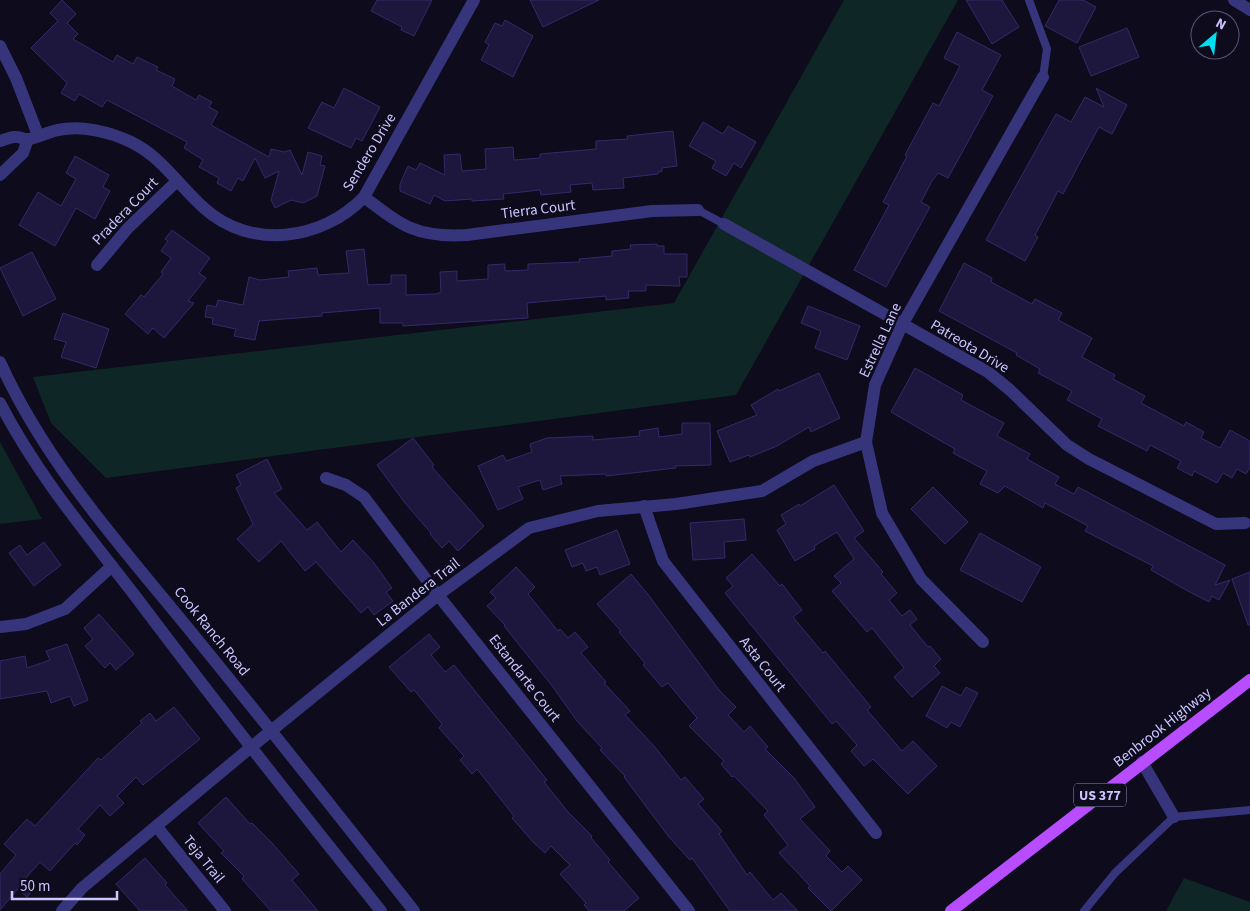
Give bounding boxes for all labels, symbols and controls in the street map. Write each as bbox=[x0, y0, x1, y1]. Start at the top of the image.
north arrow bbox=[1190, 10, 1240, 60]
text: N bbox=[1212, 13, 1229, 35]
street label: Sendero Drive bbox=[338, 109, 401, 195]
street label: Pradera Court bbox=[88, 173, 163, 250]
street label: Tierra Court bbox=[500, 195, 577, 224]
street label: Estrella Lane bbox=[854, 299, 907, 381]
street label: Patreota Drive bbox=[926, 315, 1013, 378]
street label: La Bandera Trail bbox=[372, 553, 465, 632]
street label: Cook Ranch Road bbox=[169, 582, 254, 681]
street label: Estandarte Court bbox=[484, 630, 565, 727]
street label: Asta Court bbox=[734, 632, 791, 696]
street label: Benbrook Highway bbox=[1109, 683, 1216, 772]
road number: US 377 bbox=[1074, 784, 1126, 806]
street label: Teja Trail bbox=[178, 831, 230, 888]
scale bar bbox=[12, 868, 118, 900]
text: 50 m bbox=[20, 876, 50, 897]

